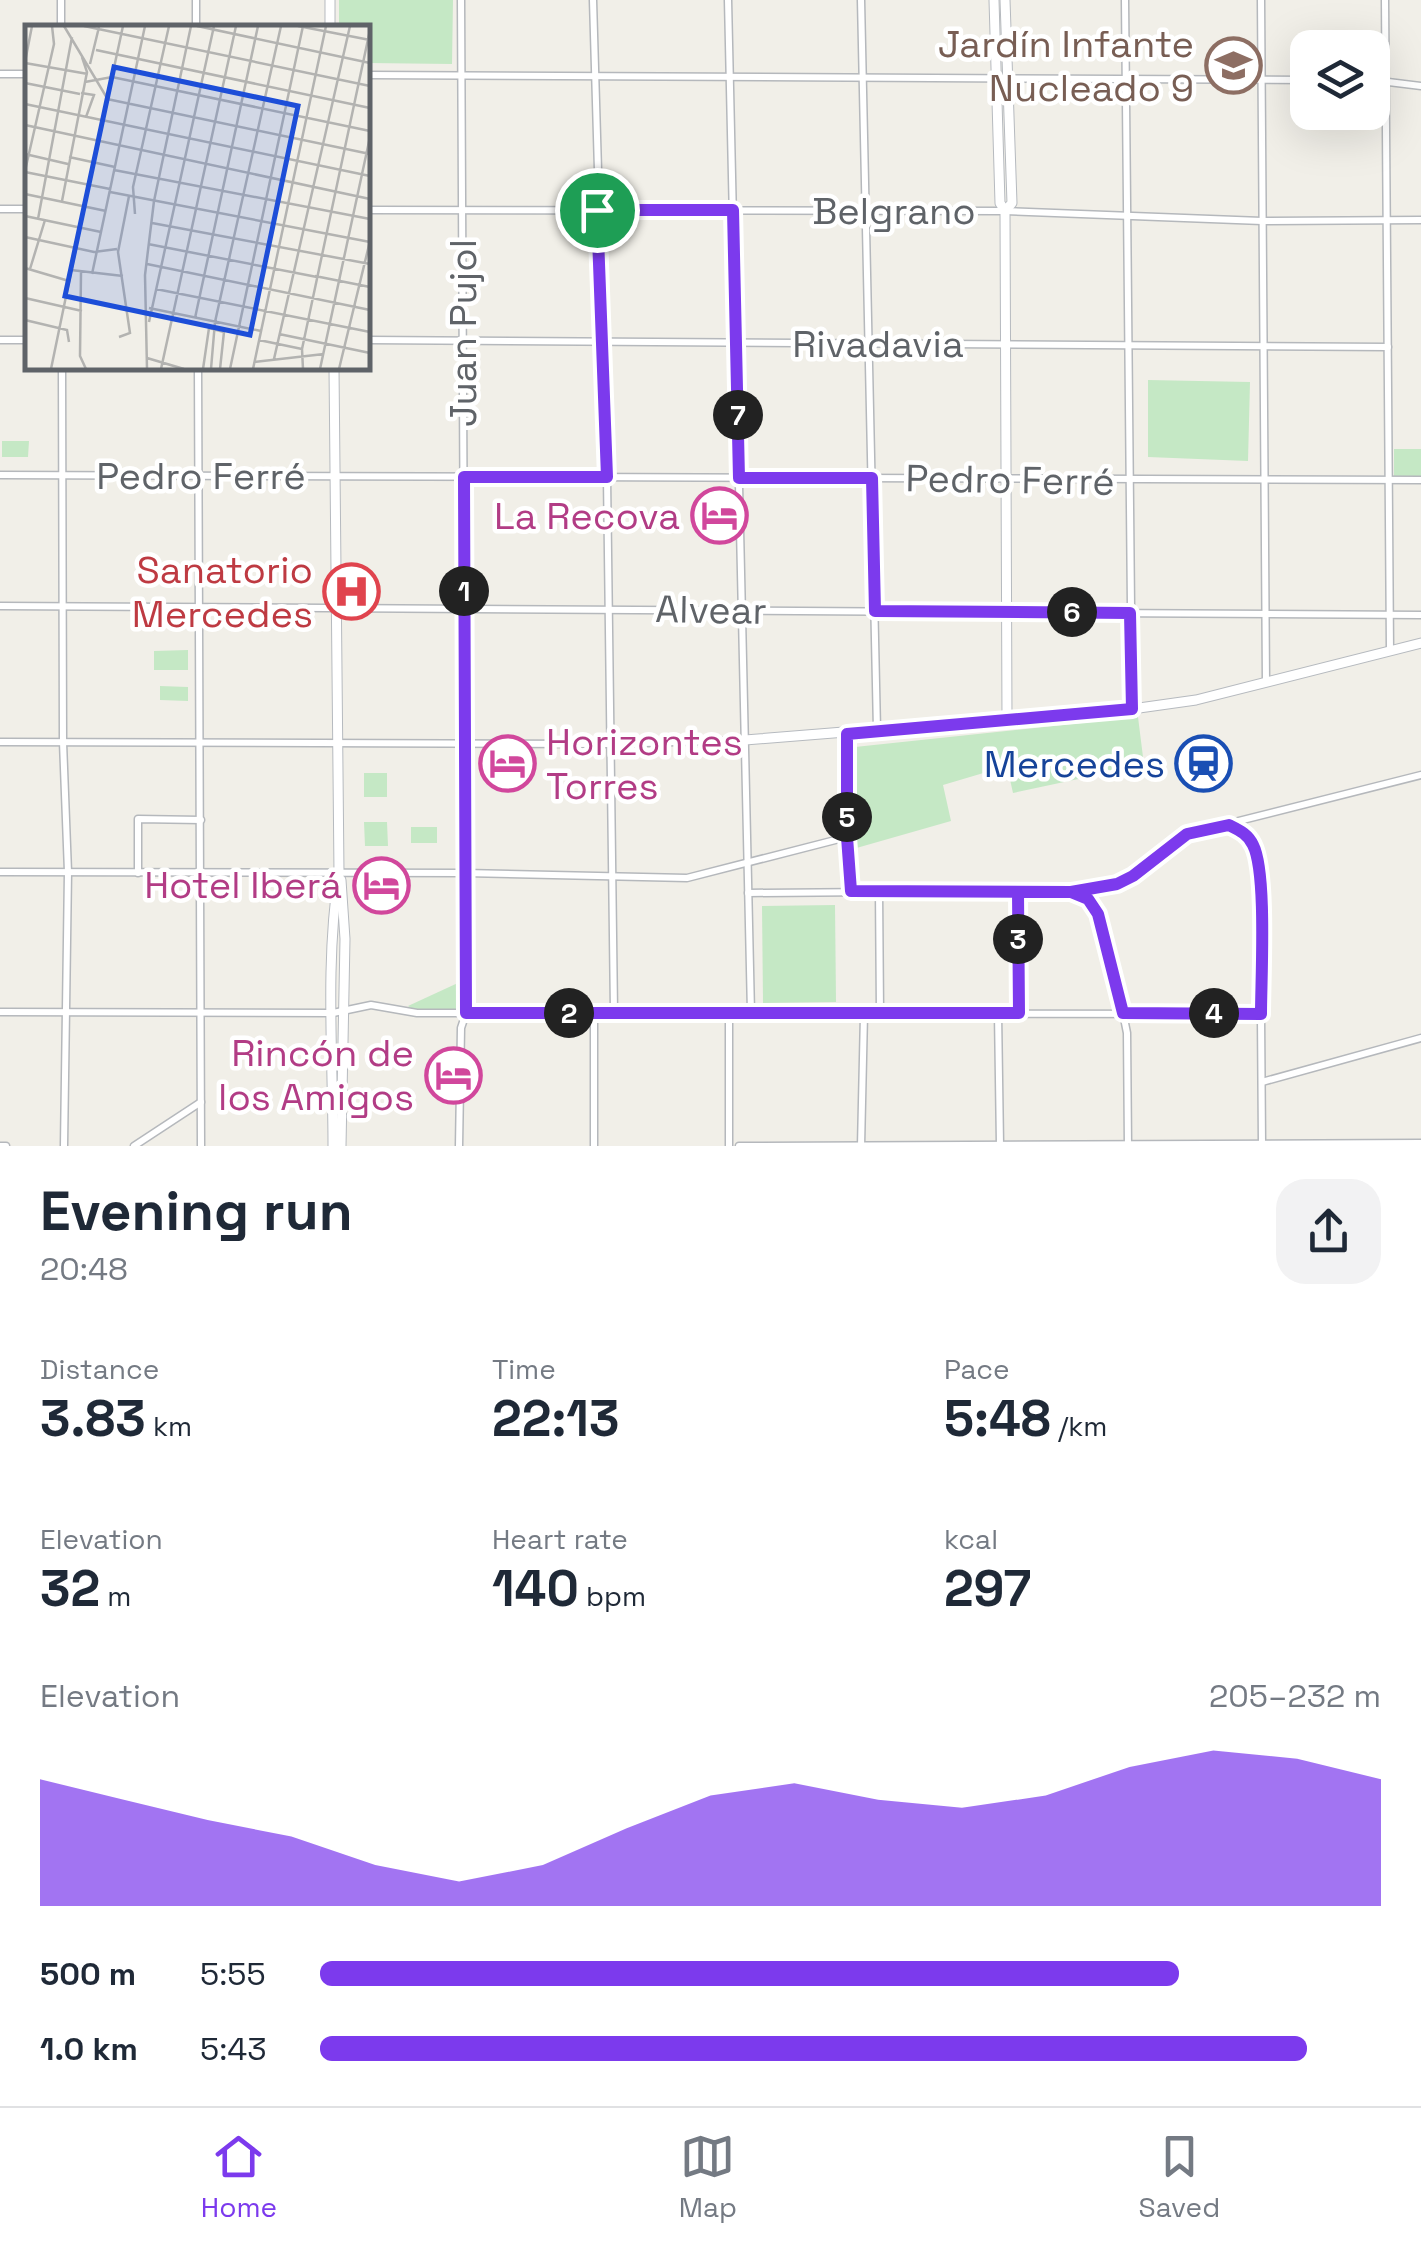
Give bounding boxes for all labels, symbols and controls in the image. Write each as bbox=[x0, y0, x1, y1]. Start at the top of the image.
place label: Jardín Infante Nucleado 9 bbox=[938, 20, 1194, 112]
inset map bbox=[25, 25, 370, 370]
map controls bbox=[1290, 30, 1390, 130]
button: layers bbox=[1290, 30, 1390, 130]
school or university icon: Jardín Infante Nucleado 9 bbox=[1203, 36, 1263, 96]
pin bbox=[555, 168, 640, 253]
icon: arrive bbox=[570, 183, 625, 238]
street label: Belgrano bbox=[812, 187, 976, 235]
street label: Juan Pujol bbox=[439, 239, 487, 427]
street label: Rivadavia bbox=[792, 320, 964, 368]
pin: 7 bbox=[713, 390, 763, 440]
text: 7 bbox=[730, 397, 746, 433]
street label: Pedro Ferré bbox=[96, 452, 306, 500]
street label: Pedro Ferré bbox=[905, 454, 1115, 506]
hotel icon: La Recova bbox=[689, 486, 749, 546]
place label: La Recova bbox=[494, 492, 680, 540]
place label: Sanatorio Mercedes bbox=[132, 546, 313, 638]
hospital icon: Sanatorio Mercedes bbox=[322, 562, 382, 622]
pin: 1 bbox=[439, 566, 489, 616]
text: 1 bbox=[458, 573, 470, 609]
street label: Alvear bbox=[655, 585, 767, 635]
pin: 6 bbox=[1047, 587, 1097, 637]
text: 6 bbox=[1063, 594, 1081, 630]
place label: Horizontes Torres bbox=[546, 718, 743, 810]
hotel icon: Horizontes Torres bbox=[477, 734, 537, 794]
station icon: Mercedes bbox=[1174, 734, 1234, 794]
place label: Mercedes bbox=[984, 740, 1165, 788]
pin: 5 bbox=[822, 792, 872, 842]
text: 5 bbox=[839, 799, 855, 835]
hotel icon: Hotel Iberá bbox=[351, 855, 411, 915]
place label: Hotel Iberá bbox=[144, 861, 342, 909]
pin: 3 bbox=[993, 914, 1043, 964]
text: 3 bbox=[1009, 921, 1027, 957]
pin: 2 bbox=[544, 988, 594, 1038]
pin: 4 bbox=[1189, 988, 1239, 1038]
text: 2 bbox=[561, 995, 577, 1031]
text: 4 bbox=[1205, 995, 1223, 1031]
place label: Rincón de los Amigos bbox=[218, 1029, 414, 1121]
hotel icon: Rincón de los Amigos bbox=[423, 1045, 483, 1105]
text: Evening run bbox=[40, 1176, 353, 1246]
button: share bbox=[1276, 1179, 1381, 1284]
text: 20:48 bbox=[40, 1249, 128, 1289]
text: Distance bbox=[40, 1351, 159, 1387]
text: Time bbox=[492, 1351, 556, 1387]
text: Pace bbox=[944, 1351, 1010, 1387]
text: 3.83 bbox=[40, 1387, 146, 1451]
text: 22:13 bbox=[492, 1387, 619, 1451]
text: 5:48 bbox=[944, 1387, 1051, 1451]
text: km bbox=[146, 1408, 192, 1444]
text: /km bbox=[1051, 1408, 1107, 1444]
text: Elevation bbox=[40, 1521, 163, 1557]
text: Heart rate bbox=[492, 1521, 628, 1557]
text: kcal bbox=[944, 1521, 998, 1557]
text: 32 bbox=[40, 1557, 100, 1621]
text: 140 bbox=[492, 1557, 579, 1621]
text: 297 bbox=[944, 1557, 1031, 1621]
text: m bbox=[100, 1578, 131, 1614]
text: bpm bbox=[579, 1578, 646, 1614]
text: Elevation bbox=[40, 1676, 180, 1716]
text: 205–232 m bbox=[1209, 1676, 1381, 1716]
text: 500 m bbox=[40, 1954, 136, 1994]
text: 5:55 bbox=[200, 1954, 266, 1994]
text: 1.0 km bbox=[40, 2029, 138, 2069]
text: 5:43 bbox=[200, 2029, 267, 2069]
tab: Home bbox=[201, 2129, 277, 2225]
tab: Map bbox=[679, 2129, 737, 2225]
tab: Saved bbox=[1139, 2129, 1220, 2225]

